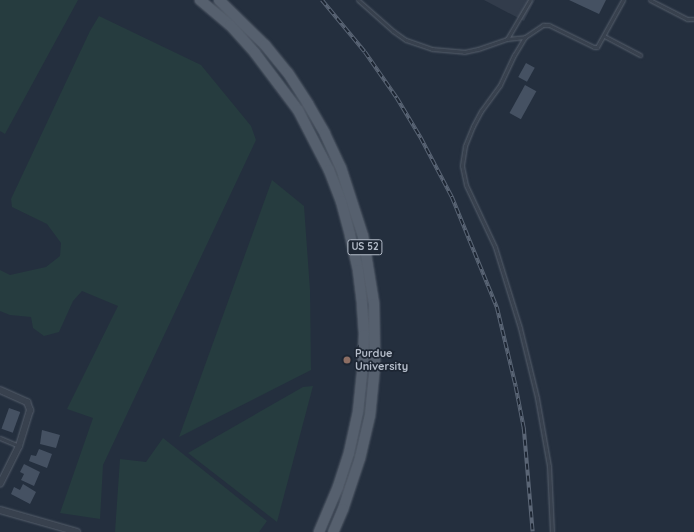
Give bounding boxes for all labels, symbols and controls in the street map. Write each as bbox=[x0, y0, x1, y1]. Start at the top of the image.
road number: US 52 bbox=[347, 239, 383, 255]
place label: Purdue University bbox=[355, 347, 408, 373]
marker: Purdue University bbox=[342, 355, 352, 365]

